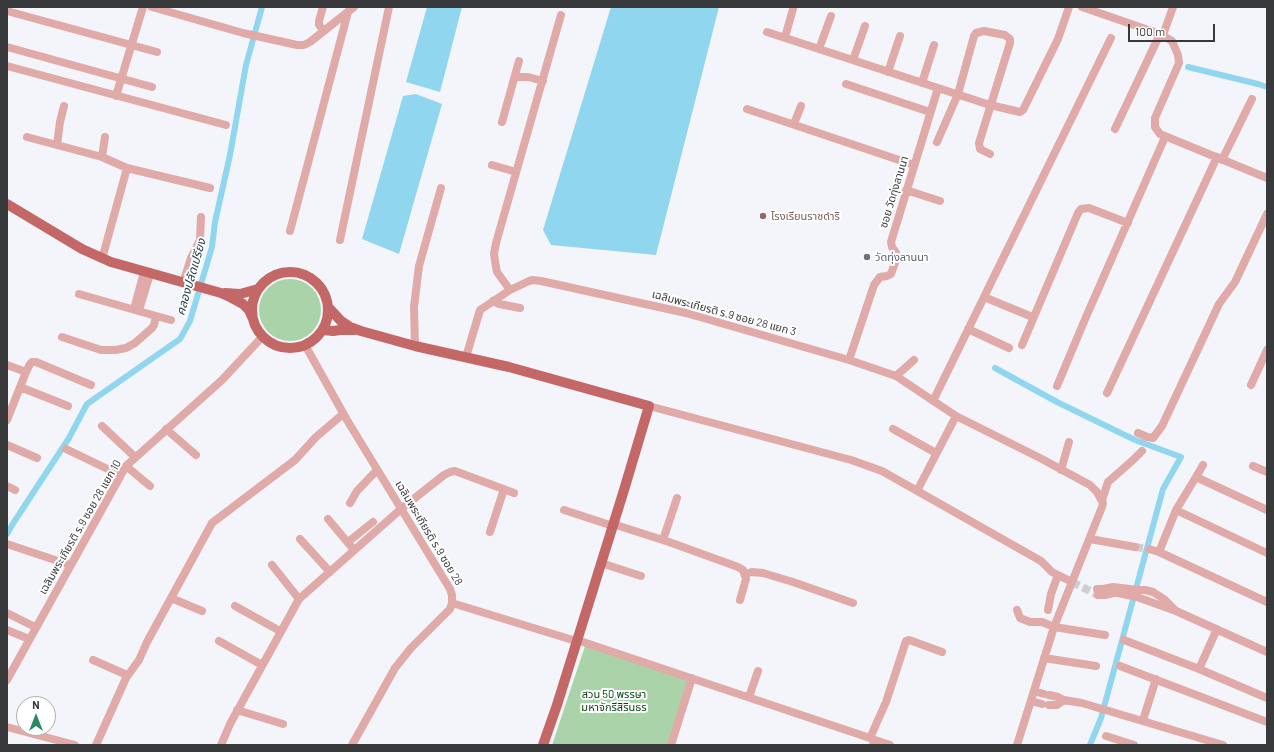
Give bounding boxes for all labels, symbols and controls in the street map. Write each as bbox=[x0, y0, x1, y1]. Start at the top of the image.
scale bar bbox=[1130, 16, 1217, 42]
text: 100 m bbox=[1135, 24, 1165, 38]
street label: ซอย วัดทุ่งลานนา bbox=[877, 154, 911, 230]
place label: โรงเรียนราชดำริ bbox=[771, 209, 840, 223]
marker: โรงเรียนราชดำริ bbox=[758, 211, 768, 221]
water label: คลองปลัดเปรียง bbox=[173, 237, 209, 317]
place label: วัดทุ่งลานนา bbox=[875, 250, 928, 264]
marker: วัดทุ่งลานนา bbox=[862, 252, 872, 262]
street label: เฉลิมพระเกียรติ ร.9 ซอย 28 แยก 3 bbox=[650, 287, 798, 339]
street label: เฉลิมพระเกียรติ ร.9 ซอย 28 แยก 10 bbox=[36, 457, 124, 597]
street label: เฉลิมพระเกียรติ ร.9 ซอย 28 bbox=[393, 478, 465, 588]
park label: สวน 50 พรรษา มหาจักรีสิรินธร bbox=[581, 687, 647, 713]
north arrow bbox=[16, 696, 56, 736]
text: N bbox=[32, 698, 40, 711]

